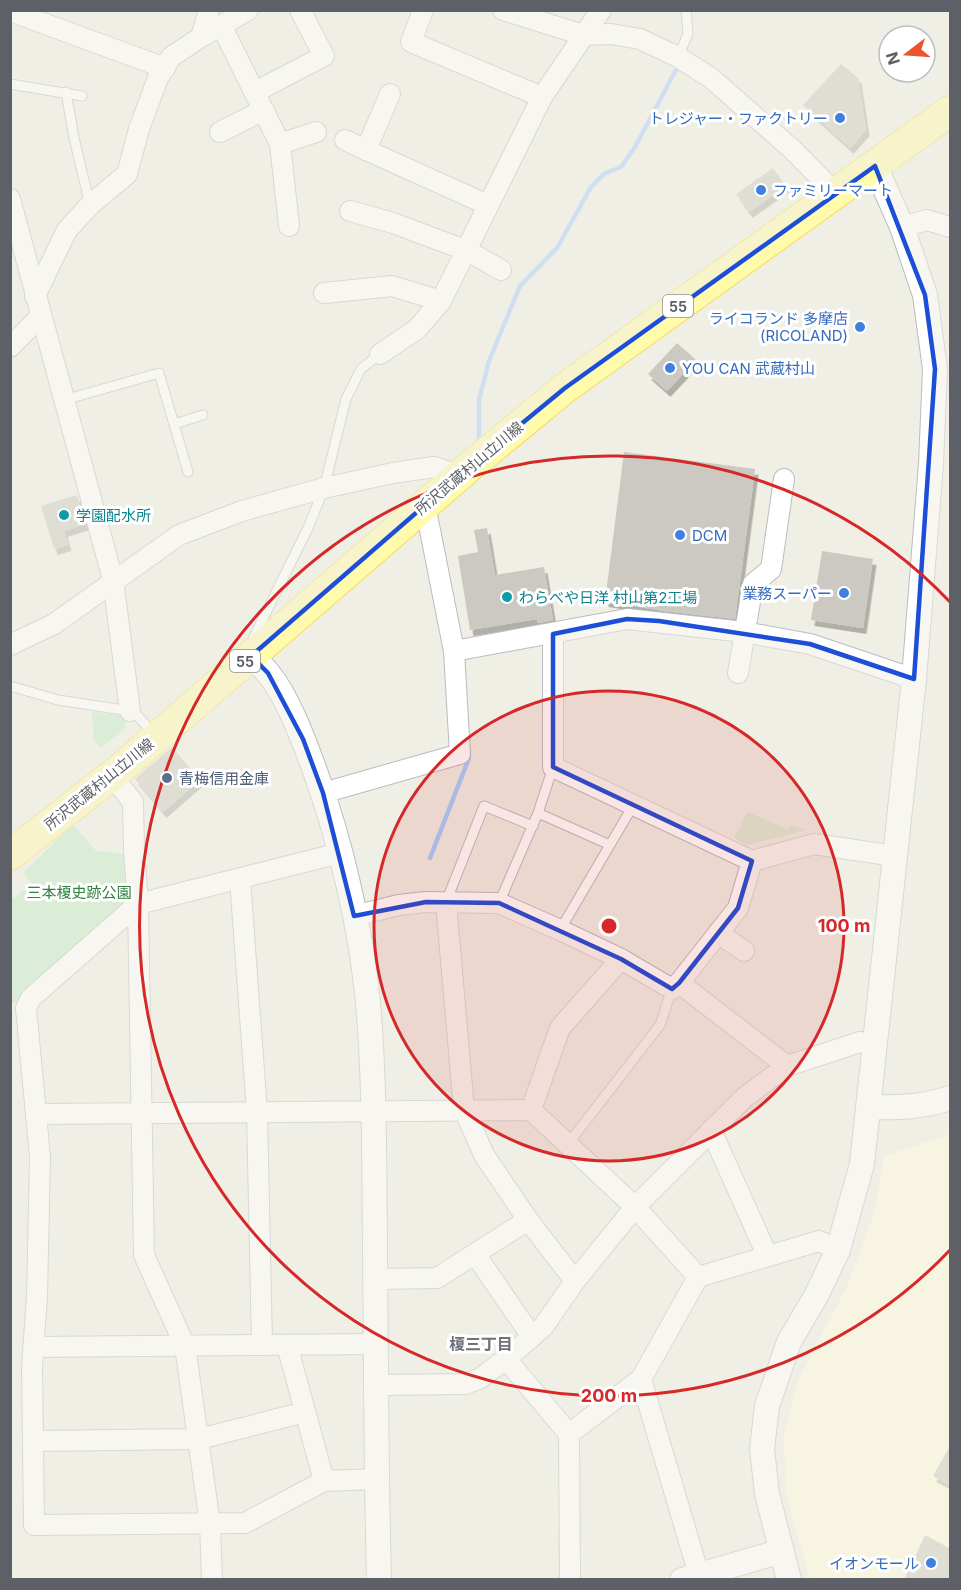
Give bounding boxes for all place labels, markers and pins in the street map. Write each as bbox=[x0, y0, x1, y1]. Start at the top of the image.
place label: トレジャー・ファクトリー bbox=[649, 109, 828, 128]
marker: トレジャー・ファクトリー bbox=[833, 111, 847, 125]
place label: ファミリーマート bbox=[773, 181, 893, 200]
marker: ファミリーマート bbox=[754, 183, 768, 197]
place label: ライコランド 多摩店 (RICOLAND) bbox=[709, 309, 848, 345]
marker: ライコランド 多摩店 (RICOLAND) bbox=[853, 320, 867, 334]
place label: YOU CAN 武蔵村山 bbox=[682, 359, 815, 378]
marker: YOU CAN 武蔵村山 bbox=[663, 361, 677, 375]
place label: 学園配水所 bbox=[76, 506, 151, 525]
marker: 学園配水所 bbox=[57, 508, 71, 522]
place label: DCM bbox=[692, 526, 727, 545]
marker: DCM bbox=[673, 528, 687, 542]
place label: 業務スーパー bbox=[742, 584, 832, 603]
marker: 業務スーパー bbox=[837, 586, 851, 600]
place label: わらべや日洋 村山第2工場 bbox=[519, 588, 697, 607]
marker: わらべや日洋 村山第2工場 bbox=[500, 590, 514, 604]
place label: 青梅信用金庫 bbox=[179, 769, 269, 788]
marker: 青梅信用金庫 bbox=[160, 771, 174, 785]
centre of rings bbox=[599, 916, 619, 936]
place label: イオンモール bbox=[829, 1554, 919, 1573]
marker: イオンモール bbox=[924, 1556, 938, 1570]

